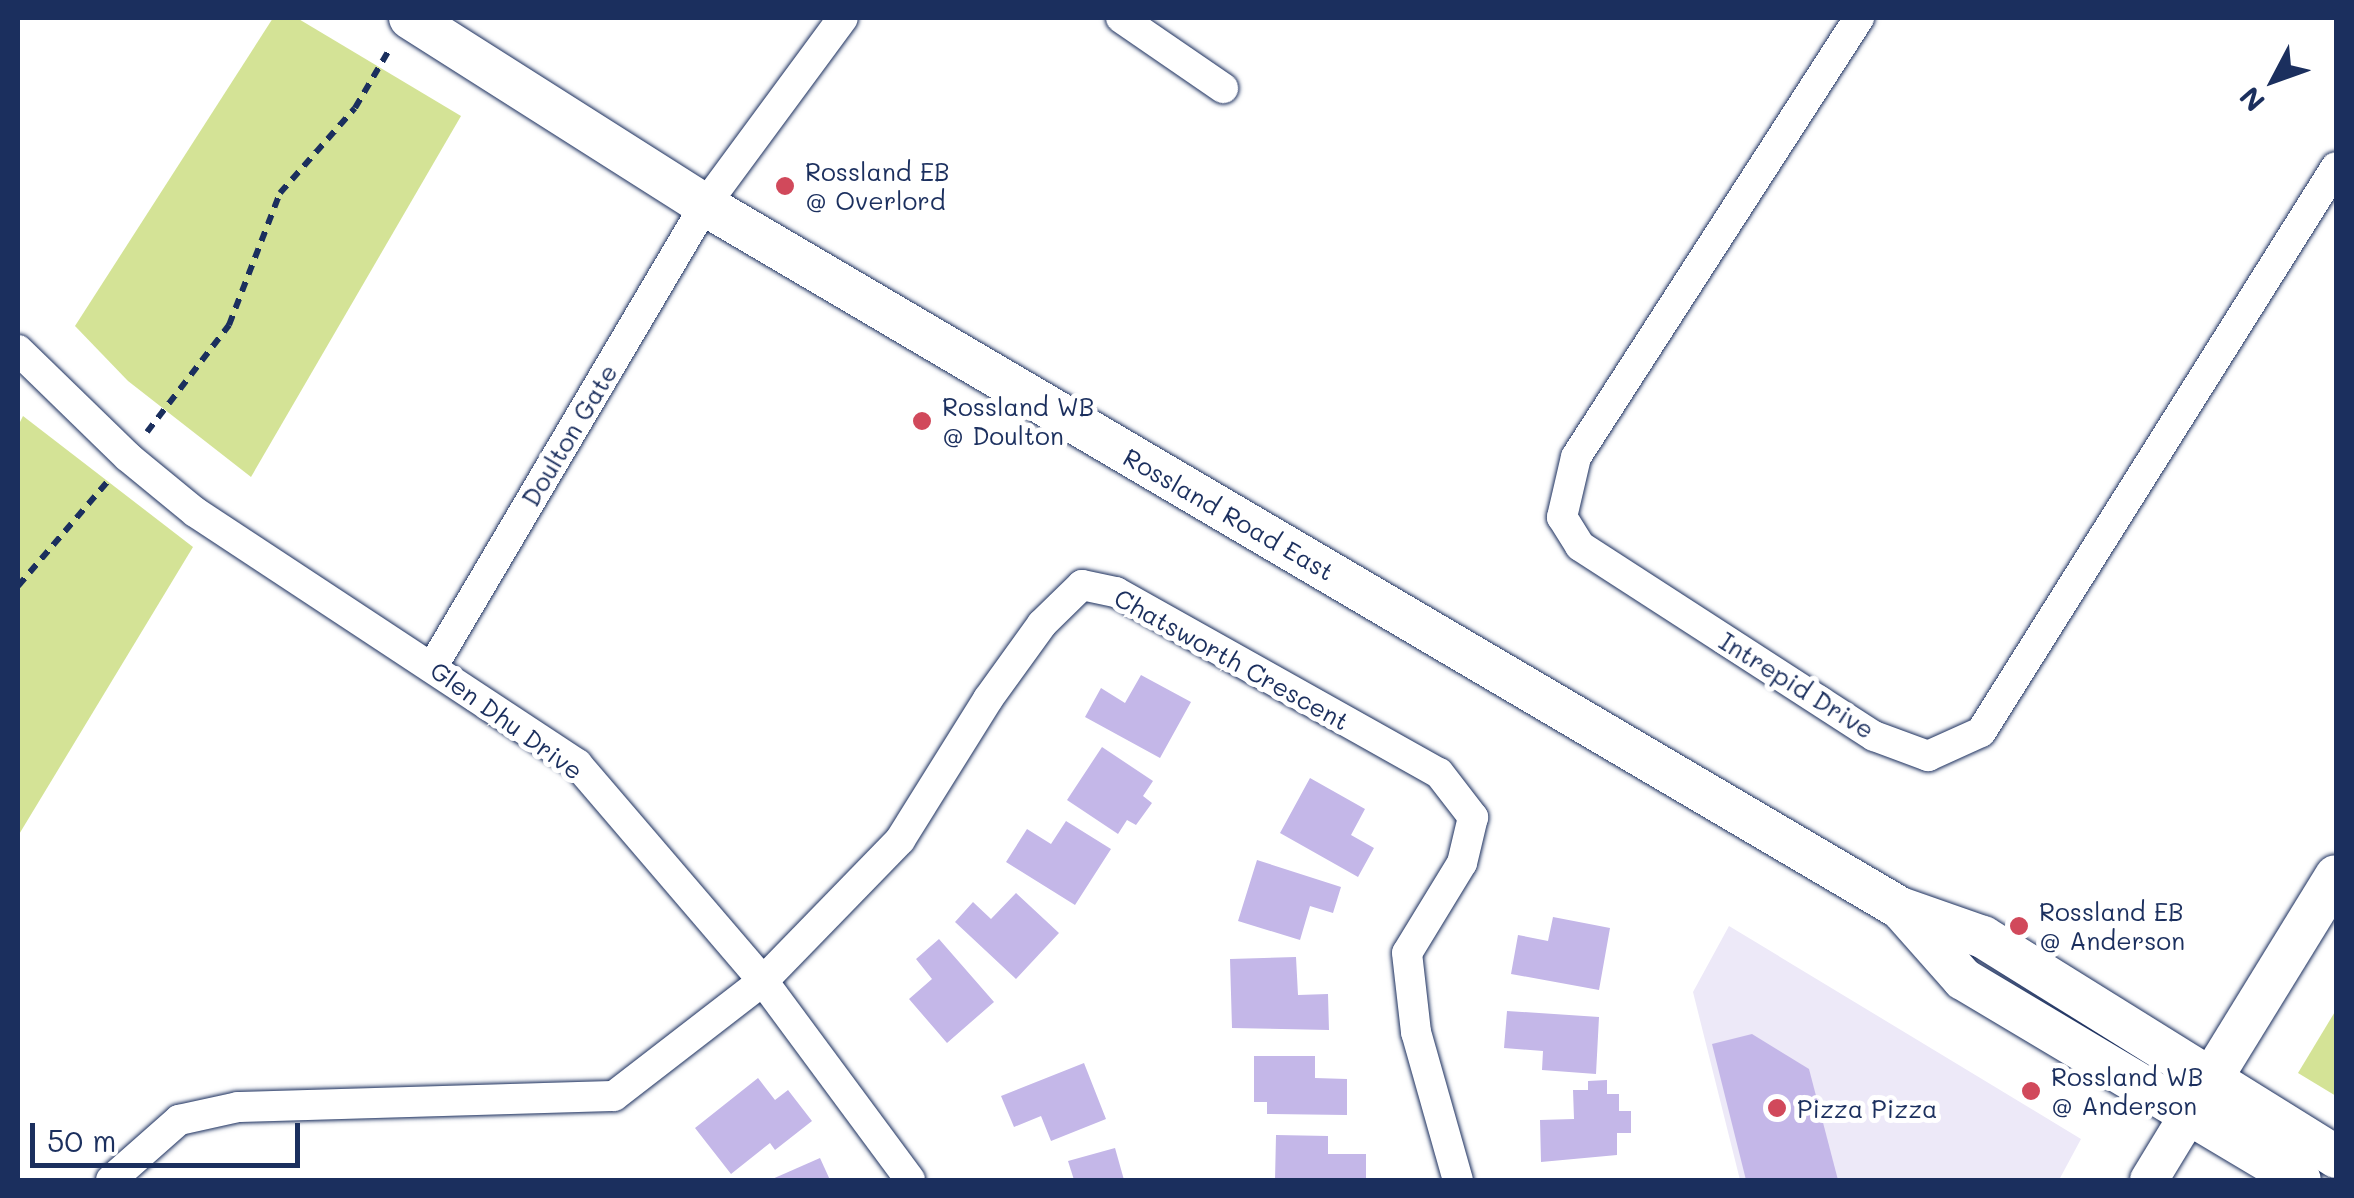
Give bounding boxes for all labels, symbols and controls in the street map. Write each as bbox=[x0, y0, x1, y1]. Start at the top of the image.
north arrow bbox=[2224, 30, 2324, 130]
text: N bbox=[2231, 80, 2272, 120]
place label: Rossland EB @ Overlord bbox=[805, 157, 950, 216]
marker: Rossland EB @ Overlord bbox=[774, 175, 796, 197]
street label: Doulton Gate bbox=[515, 359, 623, 511]
place label: Rossland WB @ Doulton bbox=[942, 392, 1094, 451]
marker: Rossland WB @ Doulton bbox=[911, 410, 933, 432]
street label: Rossland Road East bbox=[1118, 442, 1340, 586]
street label: Chatsworth Crescent bbox=[1109, 582, 1355, 736]
street label: Intrepid Drive bbox=[1714, 625, 1880, 745]
street label: Glen Dhu Drive bbox=[425, 655, 589, 785]
place label: Rossland EB @ Anderson bbox=[2039, 897, 2185, 956]
marker: Rossland EB @ Anderson bbox=[2008, 915, 2030, 937]
place label: Rossland WB @ Anderson bbox=[2051, 1062, 2203, 1121]
marker: Rossland WB @ Anderson bbox=[2020, 1080, 2042, 1102]
place label: Pizza Pizza bbox=[1797, 1093, 1938, 1123]
marker: Pizza Pizza bbox=[1766, 1097, 1788, 1119]
scale bar bbox=[35, 1103, 305, 1165]
text: 50 m bbox=[47, 1120, 117, 1160]

